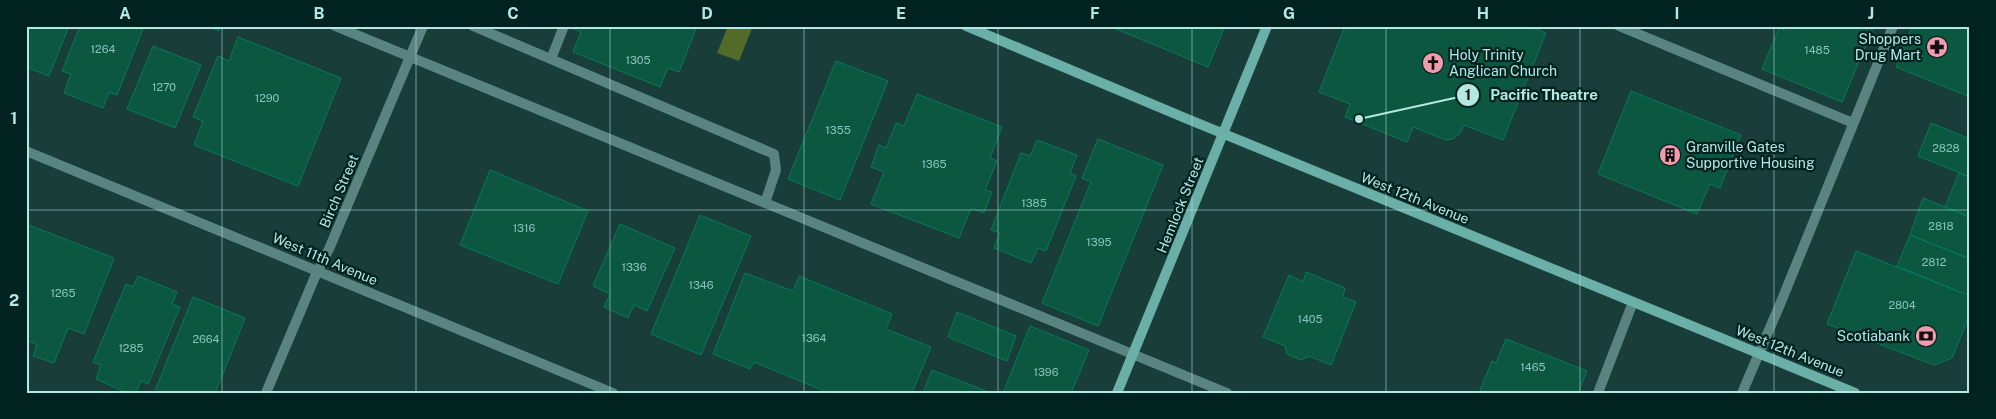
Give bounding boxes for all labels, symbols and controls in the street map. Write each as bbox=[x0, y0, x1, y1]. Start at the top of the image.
text: A bbox=[119, 4, 131, 23]
text: B bbox=[314, 4, 325, 23]
text: C bbox=[507, 4, 519, 23]
text: D bbox=[701, 4, 713, 23]
text: E bbox=[896, 4, 906, 23]
text: F bbox=[1090, 4, 1100, 23]
text: G bbox=[1283, 4, 1295, 23]
text: H bbox=[1477, 4, 1489, 23]
text: I bbox=[1675, 4, 1679, 23]
text: J bbox=[1868, 4, 1874, 23]
place label: Shoppers Drug Mart bbox=[1855, 31, 1921, 63]
pharmacy icon: Shoppers Drug Mart bbox=[1925, 35, 1949, 59]
house number: 1264 bbox=[91, 43, 115, 55]
house number: 1485 bbox=[1804, 44, 1830, 56]
place label: Holy Trinity Anglican Church bbox=[1449, 47, 1557, 79]
church icon: Holy Trinity Anglican Church bbox=[1421, 51, 1445, 75]
house number: 1305 bbox=[625, 54, 651, 66]
callout: Pacific Theatre bbox=[1455, 80, 1608, 110]
house number: 1270 bbox=[152, 81, 176, 93]
text: 1 bbox=[1465, 86, 1471, 103]
text: Pacific Theatre bbox=[1490, 86, 1598, 103]
house number: 1290 bbox=[255, 92, 280, 104]
text: 1 bbox=[11, 109, 17, 128]
house number: 1355 bbox=[825, 124, 851, 136]
place label: Granville Gates Supportive Housing bbox=[1686, 139, 1815, 171]
house number: 2828 bbox=[1932, 142, 1960, 154]
building icon: Granville Gates Supportive Housing bbox=[1658, 143, 1682, 167]
street label: Birch Street bbox=[316, 152, 362, 230]
street label: Hemlock Street bbox=[1153, 155, 1207, 255]
house number: 1365 bbox=[921, 158, 947, 170]
street label: West 12th Avenue bbox=[1358, 169, 1472, 227]
house number: 1385 bbox=[1021, 197, 1047, 209]
house number: 2818 bbox=[1928, 220, 1954, 232]
house number: 1316 bbox=[513, 222, 536, 234]
street label: West 11th Avenue bbox=[270, 230, 380, 288]
house number: 1395 bbox=[1086, 236, 1112, 248]
house number: 2812 bbox=[1922, 256, 1947, 268]
house number: 1336 bbox=[621, 261, 647, 273]
house number: 1346 bbox=[688, 279, 714, 291]
house number: 1265 bbox=[51, 287, 75, 299]
text: 2 bbox=[9, 291, 19, 310]
house number: 2804 bbox=[1888, 299, 1916, 311]
house number: 1405 bbox=[1297, 313, 1323, 325]
street label: West 12th Avenue bbox=[1733, 322, 1847, 380]
bank icon: Scotiabank bbox=[1914, 324, 1938, 348]
place label: Scotiabank bbox=[1837, 328, 1910, 344]
house number: 1364 bbox=[801, 332, 827, 344]
house number: 2664 bbox=[192, 333, 220, 345]
house number: 1285 bbox=[118, 342, 144, 354]
house number: 1465 bbox=[1520, 361, 1546, 373]
house number: 1396 bbox=[1034, 366, 1059, 378]

